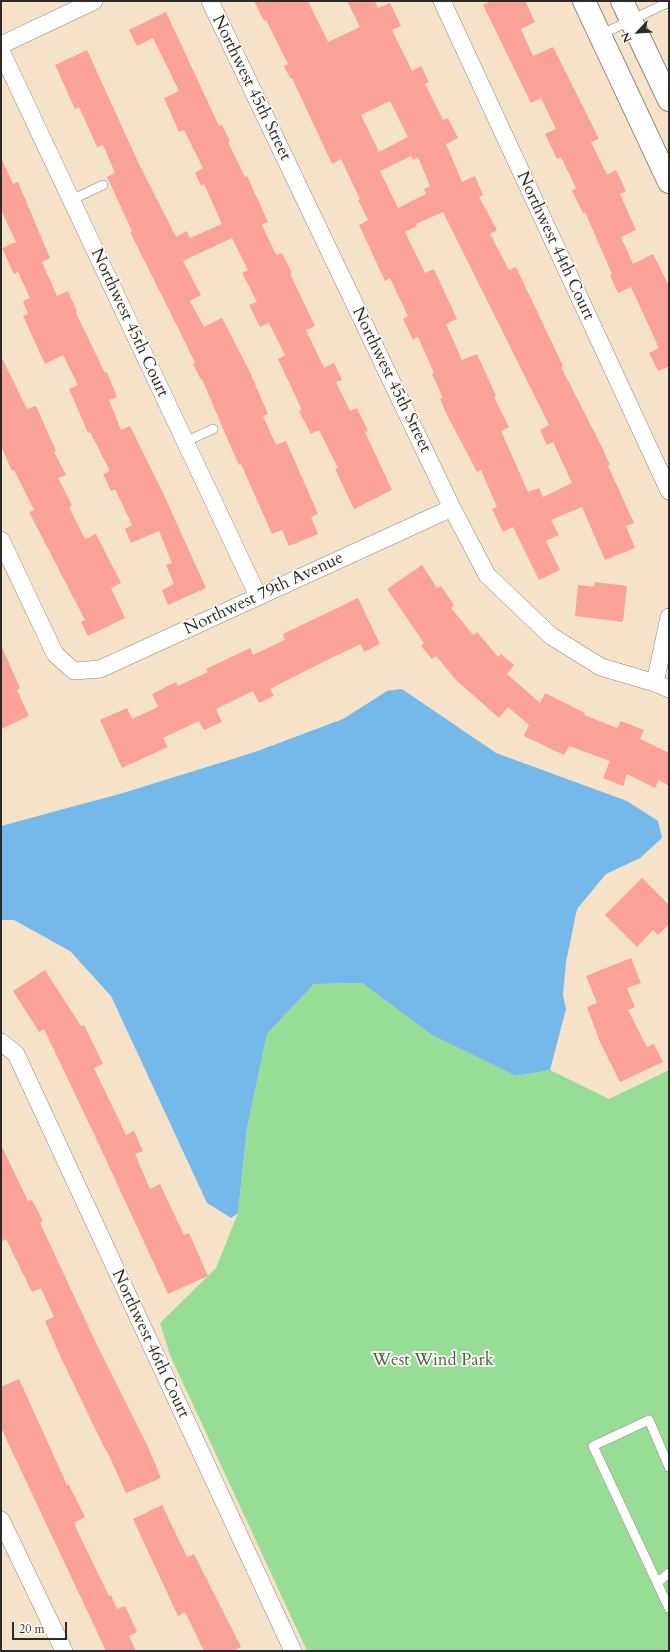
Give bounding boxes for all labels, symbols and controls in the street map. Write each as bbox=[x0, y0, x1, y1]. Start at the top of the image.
street label: Northwest 45th Street bbox=[207, 12, 295, 164]
north arrow bbox=[618, 12, 658, 52]
text: N bbox=[618, 30, 635, 45]
street label: Northwest 44th Court bbox=[512, 169, 598, 323]
street label: Northwest 45th Court bbox=[86, 246, 172, 400]
street label: Northwest 45th Street bbox=[347, 304, 435, 456]
street label: Northwest 79th Avenue bbox=[181, 548, 347, 640]
street label: Northwest 46th Court bbox=[107, 1267, 193, 1421]
park label: West Wind Park bbox=[372, 1351, 494, 1371]
scale bar bbox=[14, 1614, 69, 1640]
text: 20 m bbox=[19, 1621, 45, 1637]

